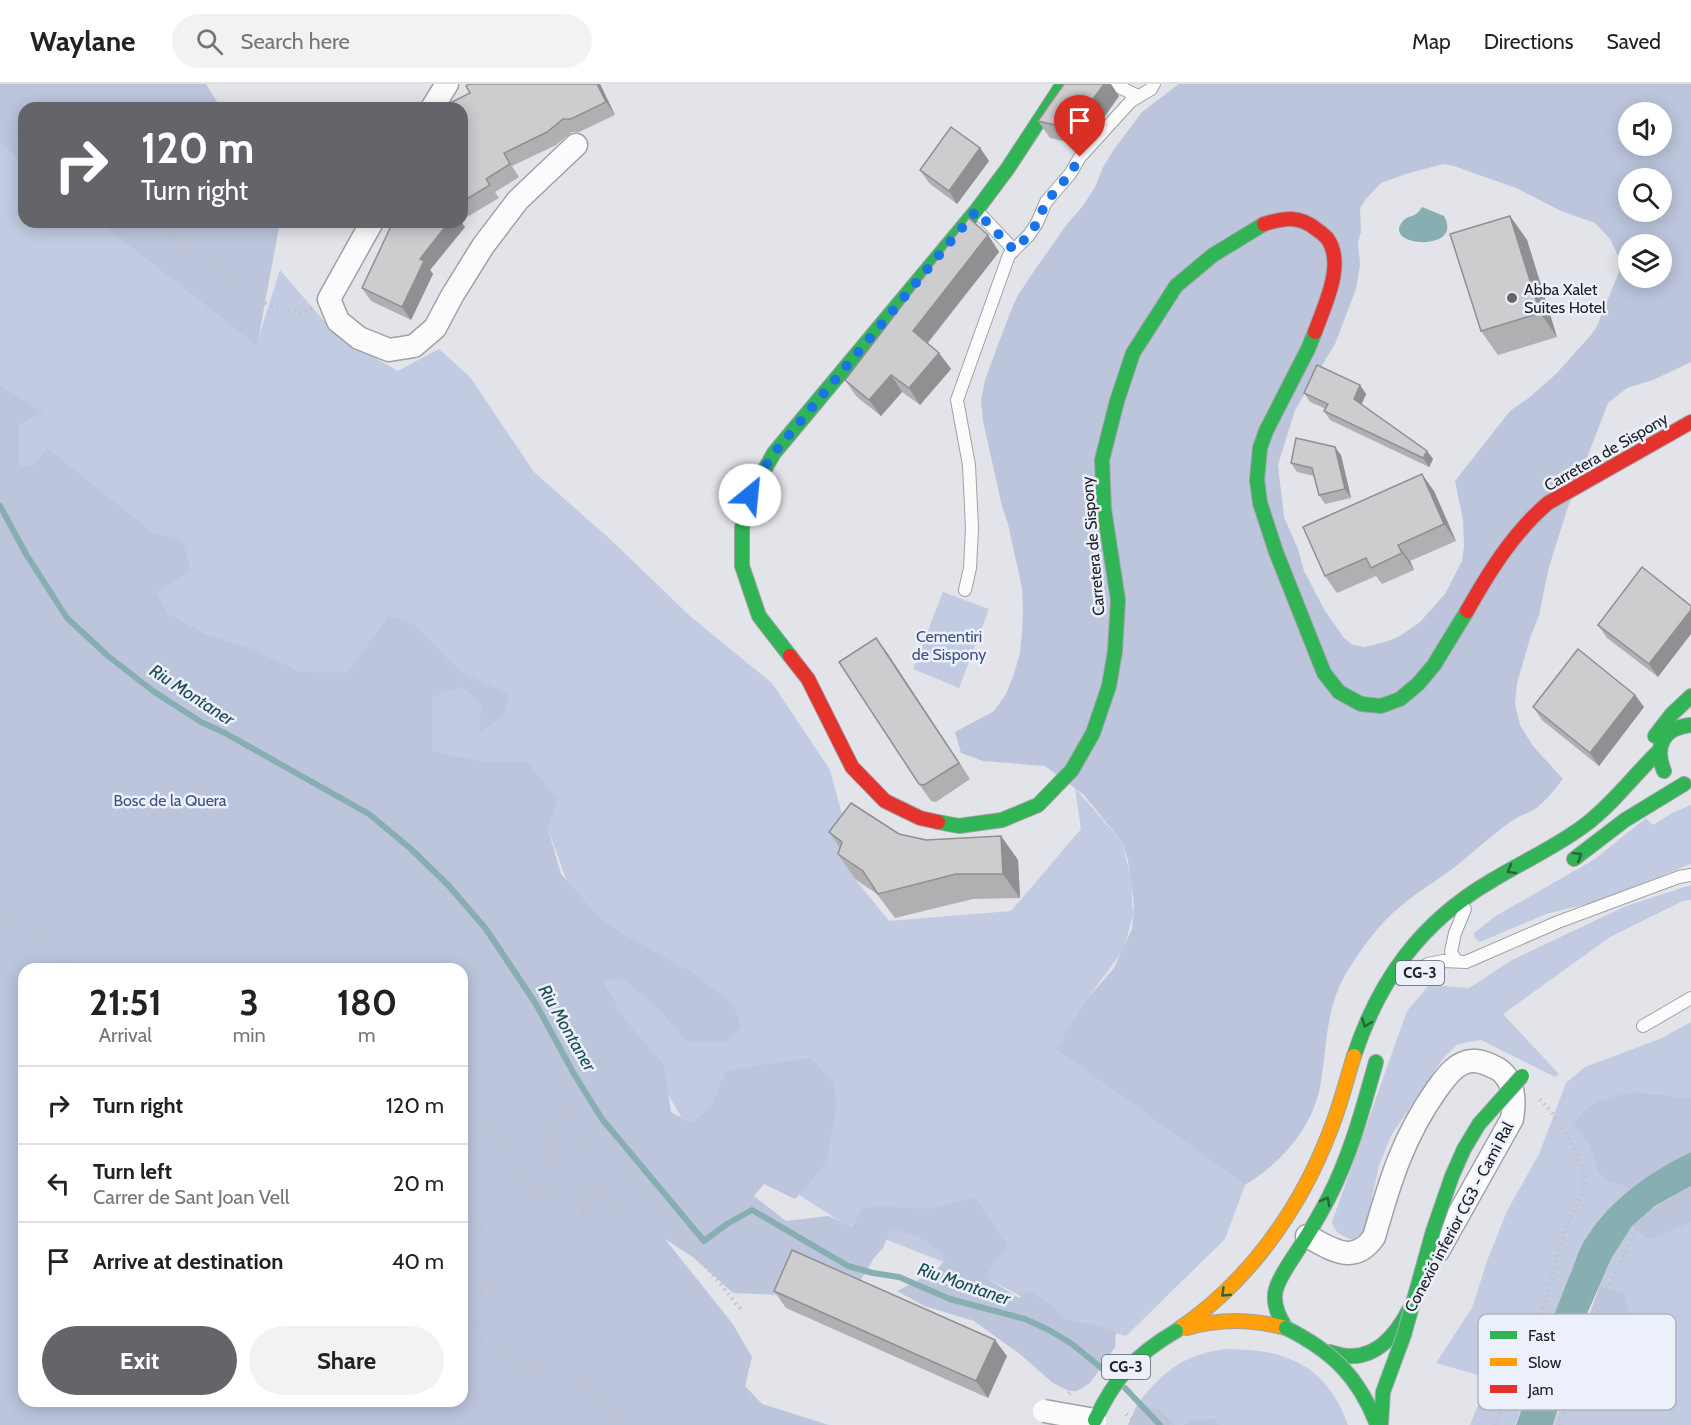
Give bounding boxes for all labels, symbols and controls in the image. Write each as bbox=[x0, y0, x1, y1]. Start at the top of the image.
search box bbox=[172, 14, 592, 68]
text: Waylane bbox=[30, 24, 136, 58]
icon: search bbox=[193, 25, 226, 58]
text: Search here bbox=[241, 28, 350, 55]
text: Map bbox=[1412, 29, 1451, 54]
text: Directions bbox=[1484, 29, 1573, 54]
text: Saved bbox=[1606, 29, 1661, 54]
pin bbox=[1054, 95, 1105, 157]
map controls bbox=[1618, 102, 1672, 288]
button: sound bbox=[1618, 102, 1672, 156]
icon: arrive bbox=[1063, 104, 1096, 137]
text: 120 m bbox=[141, 122, 254, 174]
icon: right bbox=[42, 126, 120, 204]
button: search bbox=[1618, 168, 1672, 222]
text: Turn right bbox=[141, 174, 248, 207]
button: layers bbox=[1618, 234, 1672, 288]
place label: Abba Xalet Suites Hotel bbox=[1524, 280, 1606, 317]
marker: Abba Xalet Suites Hotel bbox=[1505, 291, 1519, 305]
street label: Carretera de Sispony bbox=[1541, 409, 1671, 495]
position arrow bbox=[718, 463, 782, 527]
street label: Carretera de Sispony bbox=[1077, 476, 1109, 616]
park label: Cementiri de Sispony bbox=[912, 627, 986, 664]
water label: Riu Montaner bbox=[146, 660, 240, 731]
park label: Bosc de la Quera bbox=[113, 791, 227, 810]
one-way arrow bbox=[1571, 852, 1582, 863]
one-way arrow bbox=[1507, 863, 1517, 874]
road number: CG-3 bbox=[1396, 961, 1444, 985]
text: 21:51 bbox=[89, 980, 162, 1024]
text: 3 bbox=[240, 980, 259, 1024]
text: 180 bbox=[337, 980, 397, 1024]
water label: Riu Montaner bbox=[533, 981, 601, 1077]
one-way arrow bbox=[1361, 1017, 1373, 1028]
text: Arrival bbox=[99, 1023, 152, 1047]
text: min bbox=[233, 1023, 266, 1047]
text: m bbox=[358, 1023, 376, 1047]
icon: right bbox=[42, 1089, 75, 1122]
text: Turn right bbox=[93, 1092, 183, 1119]
text: 120 m bbox=[386, 1092, 444, 1119]
street label: Conexió inferior CG3 - Cami Ral bbox=[1401, 1118, 1517, 1315]
text: Turn left bbox=[93, 1158, 172, 1185]
icon: left bbox=[42, 1167, 75, 1200]
text: 20 m bbox=[393, 1170, 444, 1197]
text: Carrer de Sant Joan Vell bbox=[93, 1185, 290, 1209]
one-way arrow bbox=[1319, 1197, 1330, 1207]
icon: arrive bbox=[42, 1245, 75, 1278]
text: Arrive at destination bbox=[93, 1248, 283, 1275]
text: 40 m bbox=[392, 1248, 444, 1275]
water label: Riu Montaner bbox=[915, 1258, 1015, 1311]
one-way arrow bbox=[1222, 1286, 1232, 1297]
legend bbox=[1478, 1314, 1676, 1410]
button: Exit bbox=[42, 1326, 237, 1395]
button: Share bbox=[249, 1326, 444, 1395]
text: Fast bbox=[1528, 1326, 1556, 1345]
text: Slow bbox=[1528, 1353, 1562, 1372]
road number: CG-3 bbox=[1102, 1355, 1150, 1379]
text: Jam bbox=[1527, 1380, 1554, 1399]

